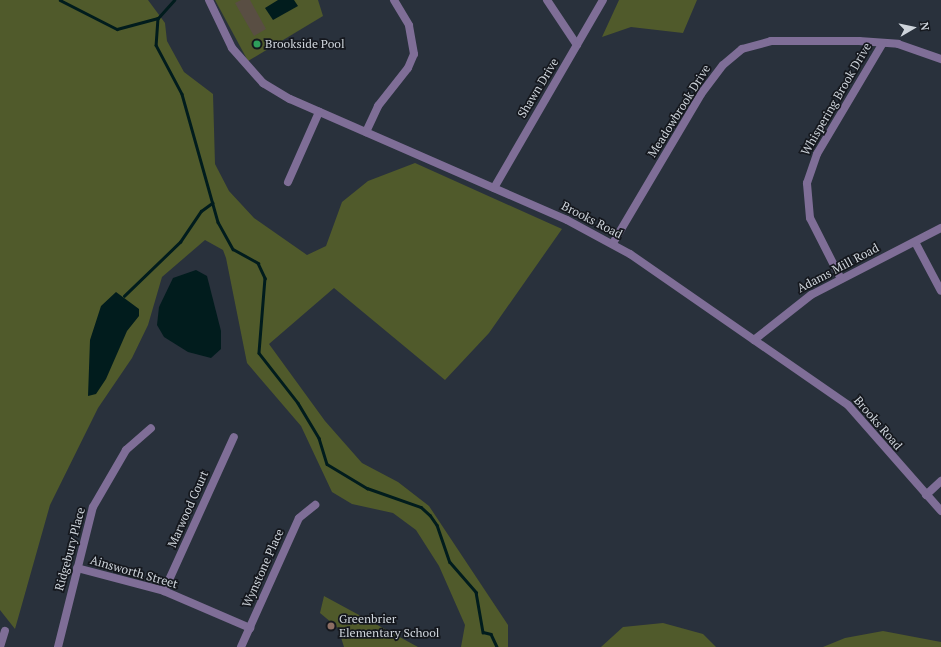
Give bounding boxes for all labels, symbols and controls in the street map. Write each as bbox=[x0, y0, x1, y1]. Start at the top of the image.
north arrow bbox=[893, 8, 933, 48]
text: N bbox=[917, 21, 932, 31]
place label: Brookside Pool bbox=[265, 37, 345, 51]
marker: Brookside Pool bbox=[252, 39, 262, 49]
street label: Whispering Brook Drive bbox=[798, 40, 874, 158]
street label: Shawn Drive bbox=[515, 56, 561, 120]
street label: Meadowbrook Drive bbox=[645, 62, 713, 160]
street label: Brooks Road bbox=[559, 199, 625, 241]
street label: Adams Mill Road bbox=[795, 240, 881, 296]
street label: Brooks Road bbox=[851, 393, 905, 453]
street label: Marwood Court bbox=[165, 468, 211, 550]
street label: Ridgebury Place bbox=[52, 506, 88, 592]
street label: Wynstone Place bbox=[239, 527, 287, 609]
street label: Ainsworth Street bbox=[89, 553, 179, 591]
place label: Greenbrier Elementary School bbox=[339, 612, 439, 640]
marker: Greenbrier Elementary School bbox=[326, 621, 336, 631]

